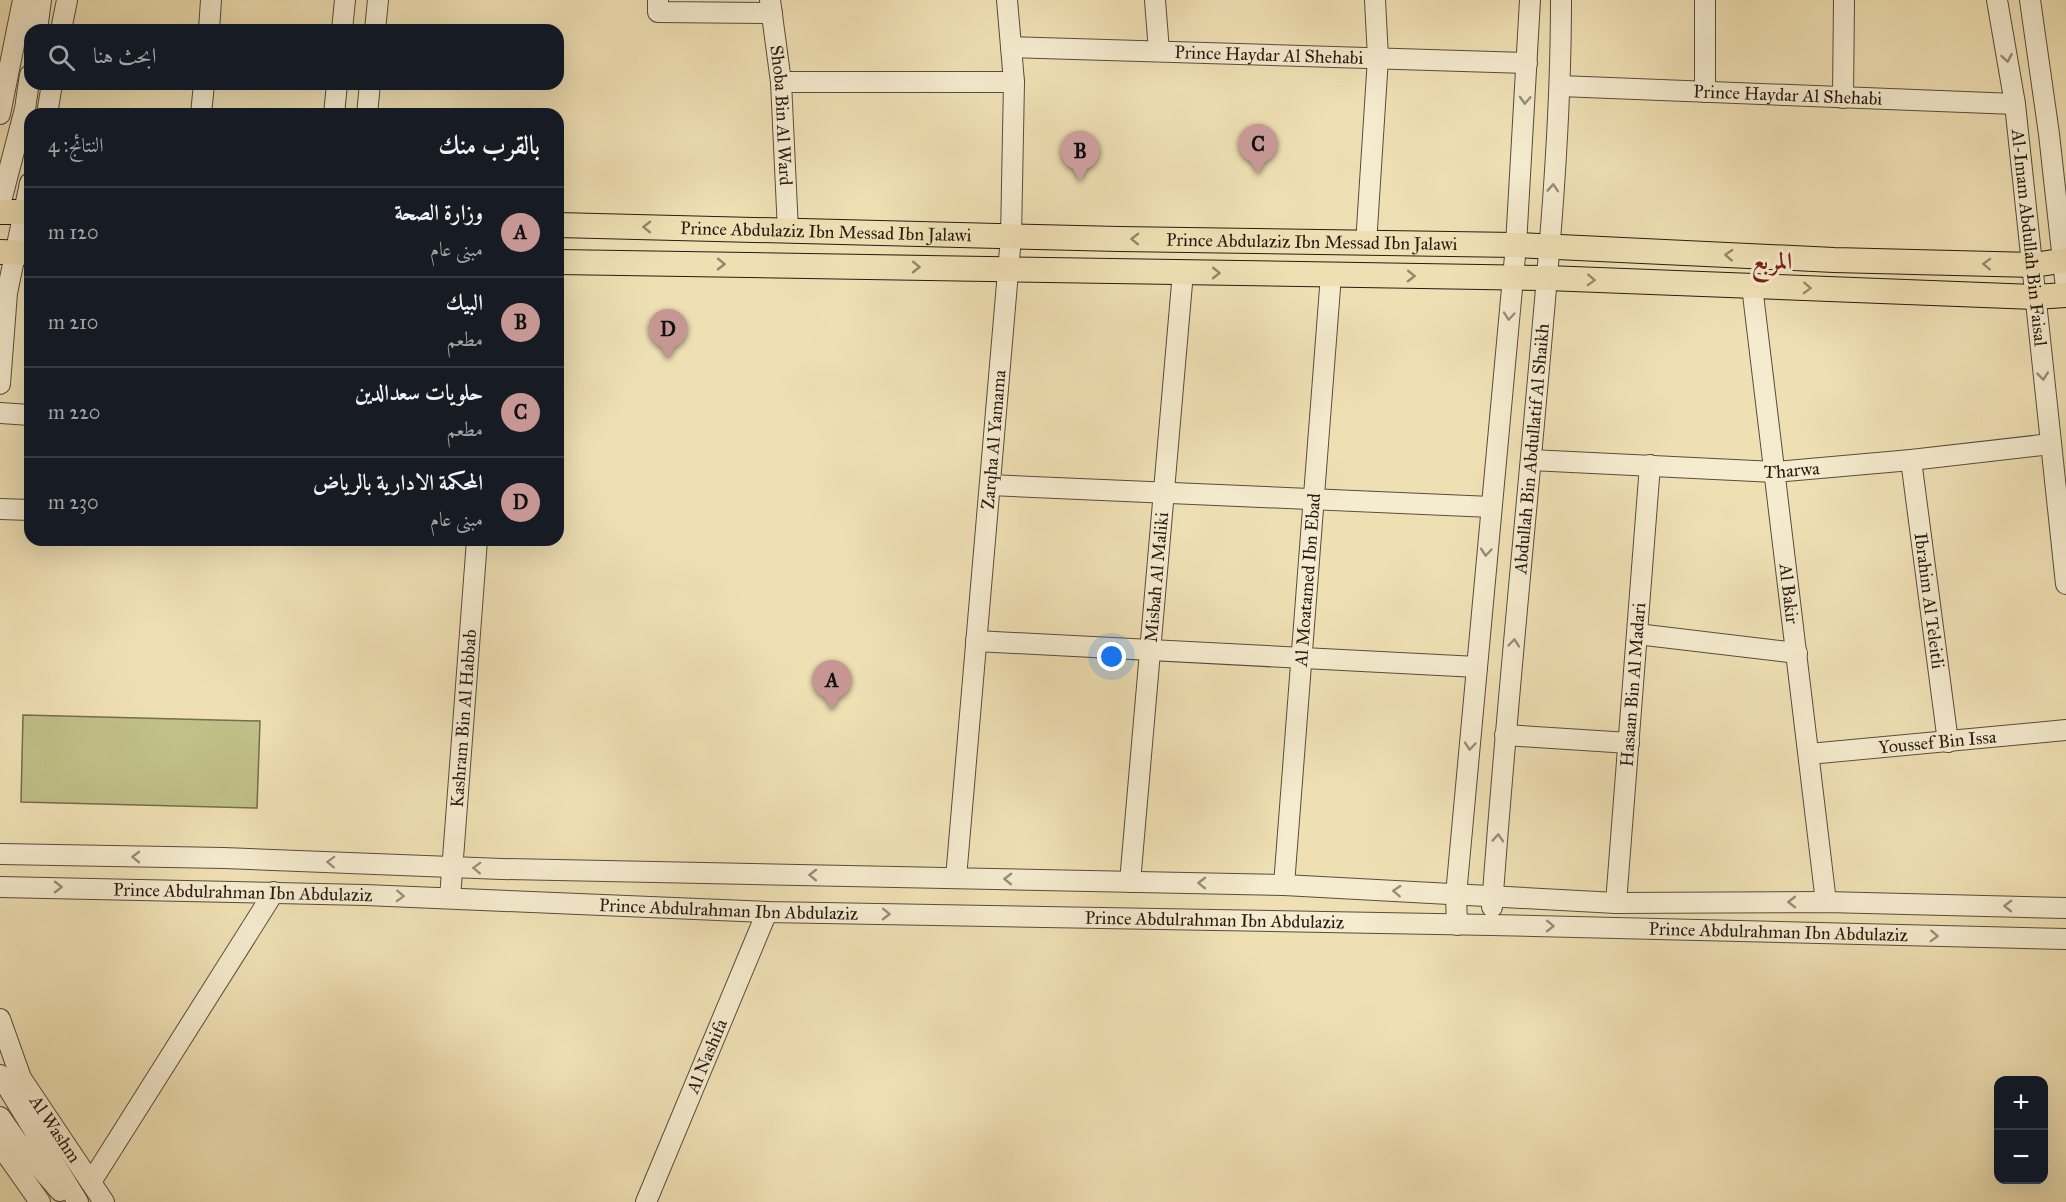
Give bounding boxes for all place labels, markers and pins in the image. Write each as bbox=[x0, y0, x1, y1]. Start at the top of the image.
pin: C bbox=[1238, 124, 1278, 174]
pin: B bbox=[1060, 132, 1100, 181]
pin: D bbox=[648, 310, 688, 359]
pin: A bbox=[812, 660, 852, 710]

